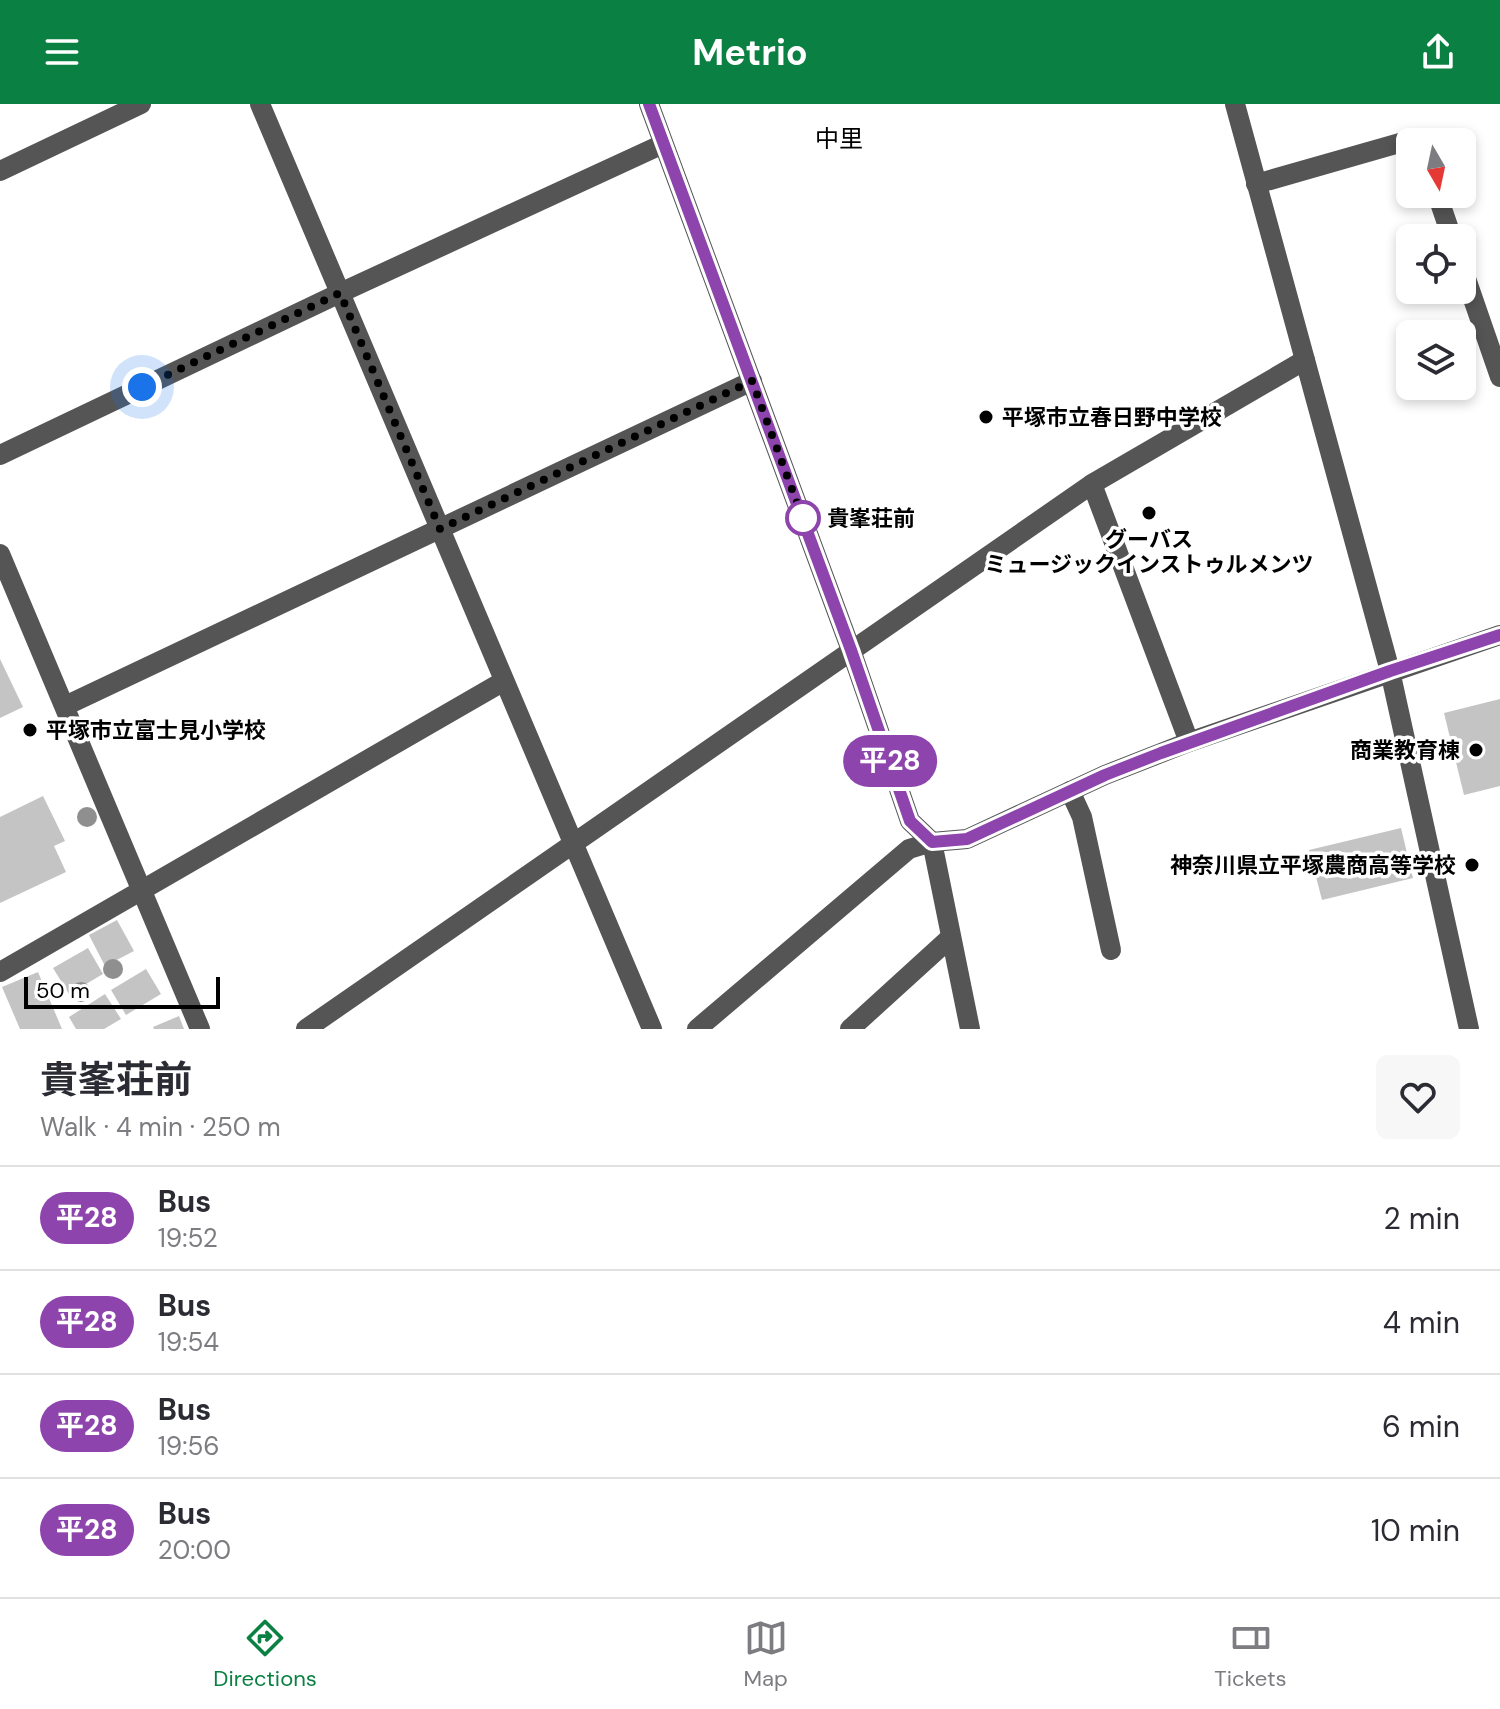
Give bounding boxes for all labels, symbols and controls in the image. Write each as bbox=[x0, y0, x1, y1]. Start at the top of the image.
text: Metrio bbox=[692, 29, 808, 76]
icon: menu bbox=[40, 30, 84, 74]
icon: share bbox=[1416, 30, 1460, 74]
district label: 中里 bbox=[815, 123, 863, 154]
north arrow bbox=[1396, 128, 1476, 208]
map controls bbox=[1396, 128, 1476, 400]
button: locate bbox=[1396, 224, 1476, 304]
button: layers bbox=[1396, 320, 1476, 400]
your location bbox=[122, 367, 162, 407]
place label: 平塚市立春日野中学校 bbox=[1002, 403, 1222, 432]
marker: 平塚市立春日野中学校 bbox=[977, 408, 995, 426]
marker: 貴峯荘前 bbox=[786, 501, 820, 535]
place label: 貴峯荘前 bbox=[827, 504, 915, 533]
marker: グーバス ミュージックインストゥルメンツ bbox=[1140, 504, 1158, 522]
place label: グーバス ミュージックインストゥルメンツ bbox=[984, 525, 1314, 579]
place label: 平塚市立富士見小学校 bbox=[46, 716, 266, 745]
marker: 平塚市立富士見小学校 bbox=[21, 721, 39, 739]
line badge: 平28 bbox=[844, 735, 936, 787]
place label: 商業教育棟 bbox=[1350, 736, 1460, 765]
marker: 商業教育棟 bbox=[1467, 741, 1485, 759]
text: 平28 bbox=[859, 742, 921, 779]
place label: 神奈川県立平塚農商高等学校 bbox=[1170, 851, 1456, 880]
marker: 神奈川県立平塚農商高等学校 bbox=[1463, 856, 1481, 874]
scale bar bbox=[24, 973, 220, 1009]
text: 50 m bbox=[36, 976, 90, 1005]
text: 貴峯荘前 bbox=[40, 1055, 192, 1105]
button: heart bbox=[1376, 1055, 1460, 1139]
text: Walk · 4 min · 250 m bbox=[40, 1110, 281, 1144]
text: Bus bbox=[158, 1182, 211, 1221]
text: 平28 bbox=[56, 1199, 118, 1236]
text: 2 min bbox=[1384, 1199, 1460, 1238]
text: 19:52 bbox=[158, 1221, 218, 1255]
text: Bus bbox=[158, 1286, 211, 1325]
text: 平28 bbox=[56, 1303, 118, 1340]
text: 4 min bbox=[1383, 1303, 1460, 1342]
text: 19:54 bbox=[158, 1325, 219, 1359]
text: Bus bbox=[158, 1390, 211, 1429]
text: 平28 bbox=[56, 1407, 118, 1444]
text: 6 min bbox=[1382, 1407, 1460, 1446]
text: 19:56 bbox=[158, 1429, 220, 1463]
text: Bus bbox=[158, 1494, 211, 1533]
text: 平28 bbox=[56, 1511, 118, 1548]
text: 10 min bbox=[1371, 1511, 1460, 1550]
text: 20:00 bbox=[158, 1533, 231, 1567]
tab: Directions bbox=[213, 1616, 317, 1693]
tab: Map bbox=[743, 1616, 788, 1693]
tab: Tickets bbox=[1214, 1616, 1287, 1693]

